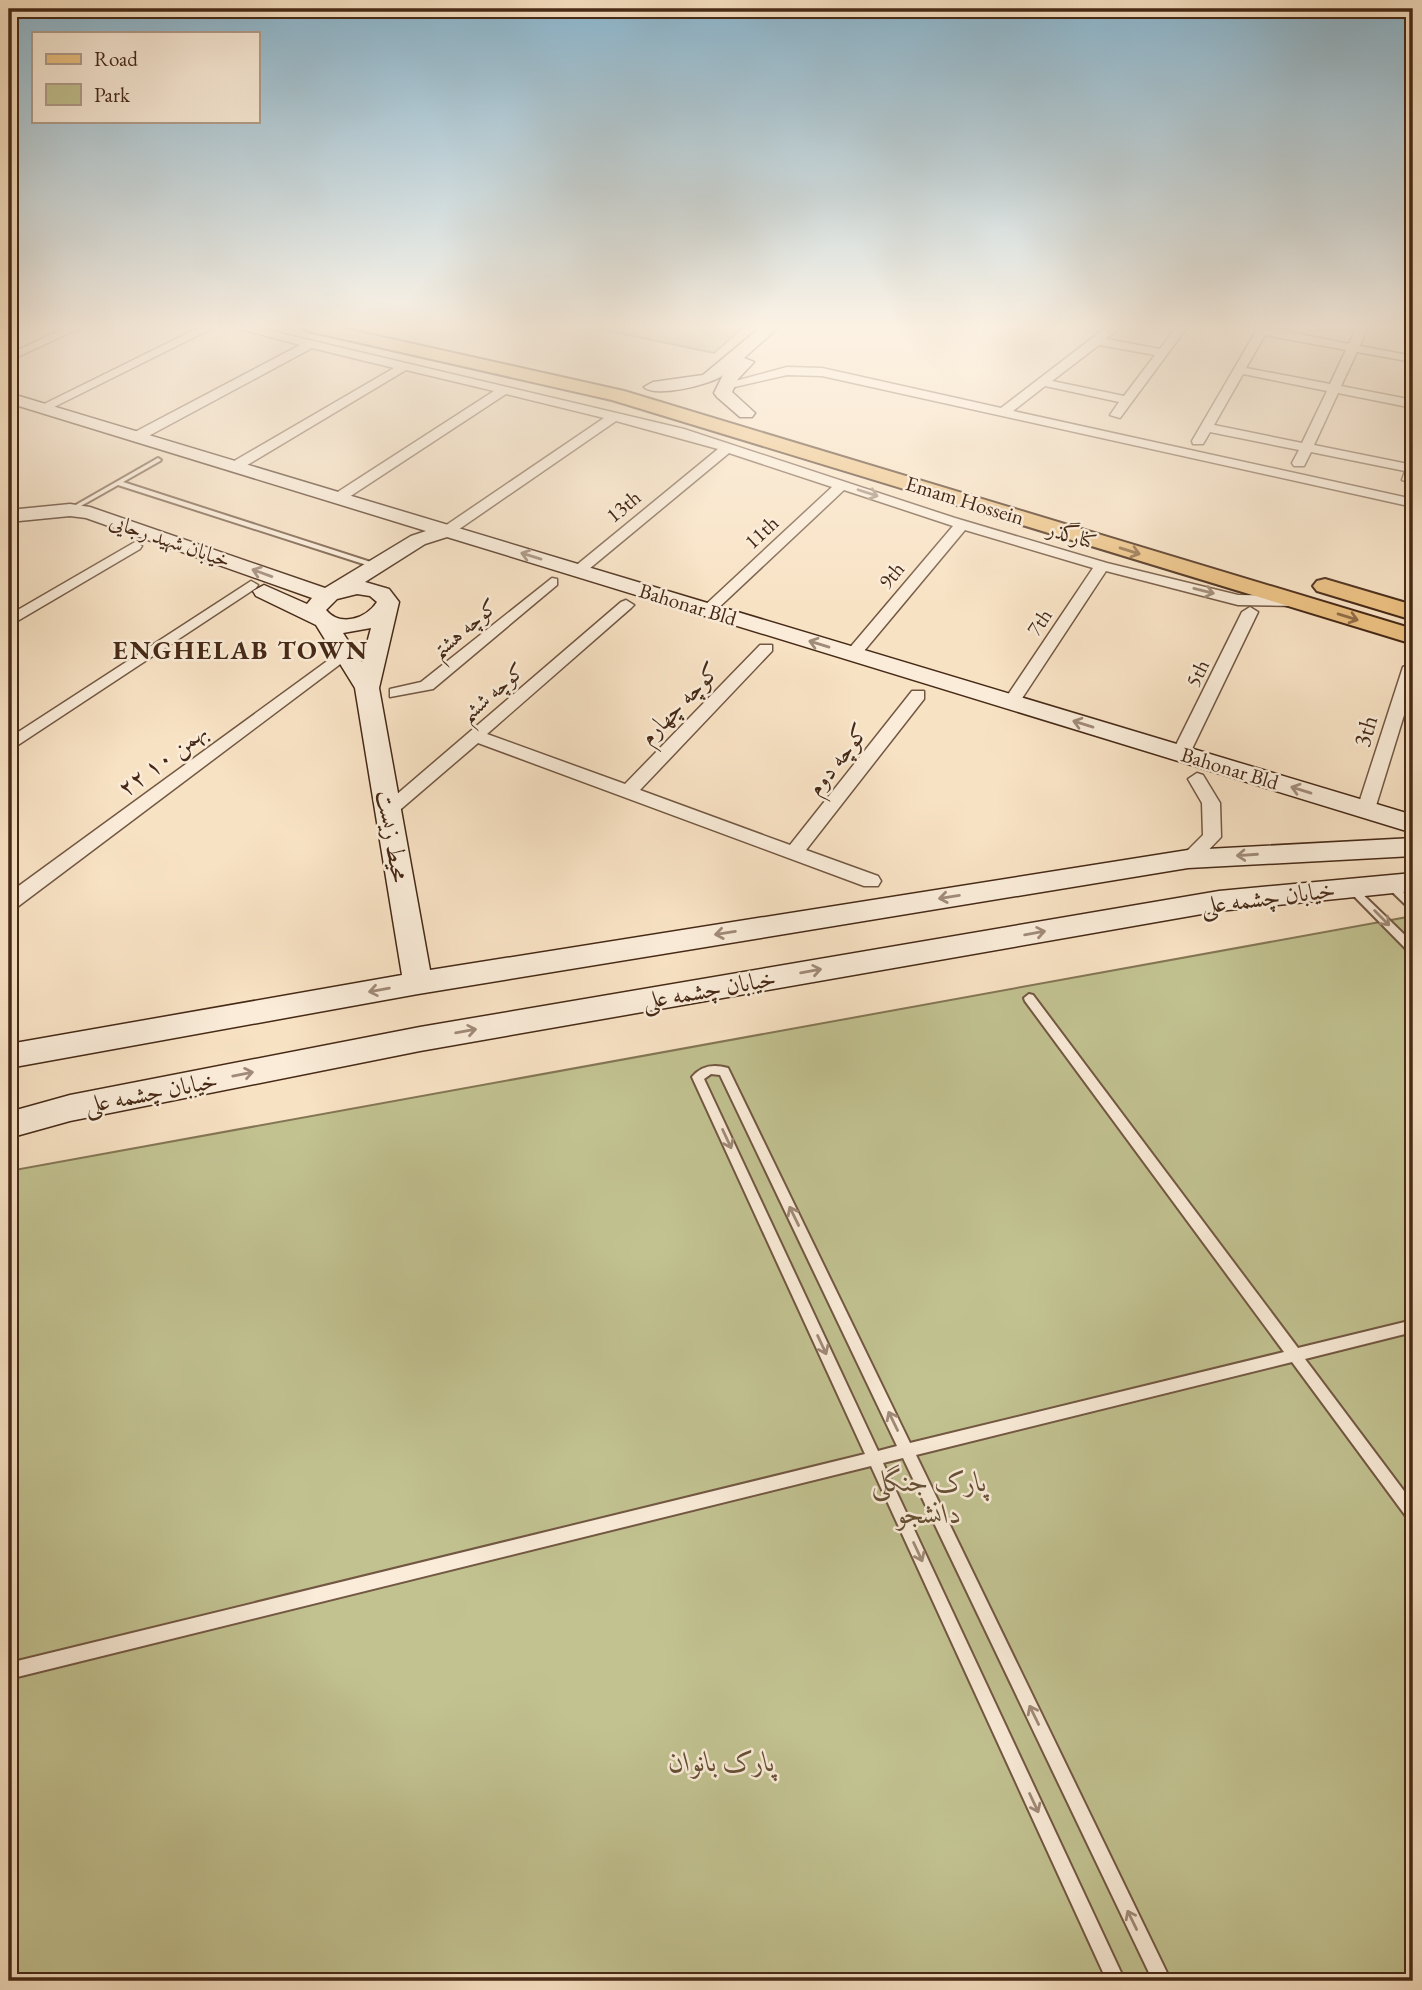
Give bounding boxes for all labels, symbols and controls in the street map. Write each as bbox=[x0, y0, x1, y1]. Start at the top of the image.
legend bbox=[32, 32, 259, 122]
text: Road bbox=[94, 45, 138, 72]
text: Park bbox=[94, 81, 131, 108]
street label: Emam Hossein bbox=[902, 469, 1028, 531]
street label: 13th bbox=[600, 483, 646, 528]
one-way arrow bbox=[856, 488, 878, 500]
street label: خیابان شهید رجایی bbox=[106, 507, 234, 574]
street label: 11th bbox=[738, 509, 784, 555]
street label: کنارگذر bbox=[1042, 513, 1100, 555]
one-way arrow bbox=[1119, 545, 1141, 558]
one-way arrow bbox=[520, 549, 542, 562]
street label: 9th bbox=[872, 556, 910, 594]
one-way arrow bbox=[251, 565, 273, 578]
street label: Bahonar Bld bbox=[636, 576, 740, 632]
one-way arrow bbox=[1192, 585, 1214, 598]
street label: کوچه هشتم bbox=[425, 592, 508, 670]
street label: 7th bbox=[1020, 603, 1058, 641]
one-way arrow bbox=[1336, 612, 1358, 625]
district label: ENGHELAB TOWN bbox=[113, 633, 369, 667]
one-way arrow bbox=[808, 636, 830, 649]
street label: کوچه چهارم bbox=[632, 655, 730, 755]
street label: 5th bbox=[1179, 655, 1215, 691]
street label: کوچه ششم bbox=[454, 656, 535, 734]
street label: 3th bbox=[1346, 711, 1384, 751]
street label: ۲۲ بهمن ۱۰ bbox=[111, 715, 214, 804]
street label: کوچه دوم bbox=[799, 716, 880, 805]
one-way arrow bbox=[1073, 716, 1095, 729]
street label: Bahonar Bld bbox=[1178, 740, 1282, 796]
one-way arrow bbox=[1290, 782, 1312, 795]
street label: محیط زیست bbox=[370, 787, 416, 885]
one-way arrow bbox=[1236, 849, 1259, 862]
street label: خیابان چشمه علی bbox=[1199, 873, 1337, 923]
one-way arrow bbox=[938, 890, 961, 903]
one-way arrow bbox=[1373, 909, 1390, 926]
one-way arrow bbox=[1024, 926, 1046, 939]
one-way arrow bbox=[714, 927, 737, 940]
street label: خیابان چشمه علی bbox=[640, 962, 779, 1018]
one-way arrow bbox=[799, 964, 822, 977]
one-way arrow bbox=[369, 984, 391, 998]
one-way arrow bbox=[454, 1023, 477, 1037]
street label: خیابان چشمه علی bbox=[82, 1064, 221, 1122]
one-way arrow bbox=[231, 1066, 254, 1080]
one-way arrow bbox=[721, 1127, 734, 1149]
one-way arrow bbox=[787, 1206, 801, 1227]
one-way arrow bbox=[816, 1334, 830, 1355]
one-way arrow bbox=[885, 1411, 899, 1432]
park label: پارک جنگلی دانشجو bbox=[871, 1463, 990, 1531]
one-way arrow bbox=[912, 1541, 925, 1562]
one-way arrow bbox=[1026, 1705, 1040, 1726]
park label: پارک بانوان bbox=[669, 1743, 778, 1782]
one-way arrow bbox=[1028, 1792, 1041, 1813]
one-way arrow bbox=[1125, 1910, 1139, 1931]

